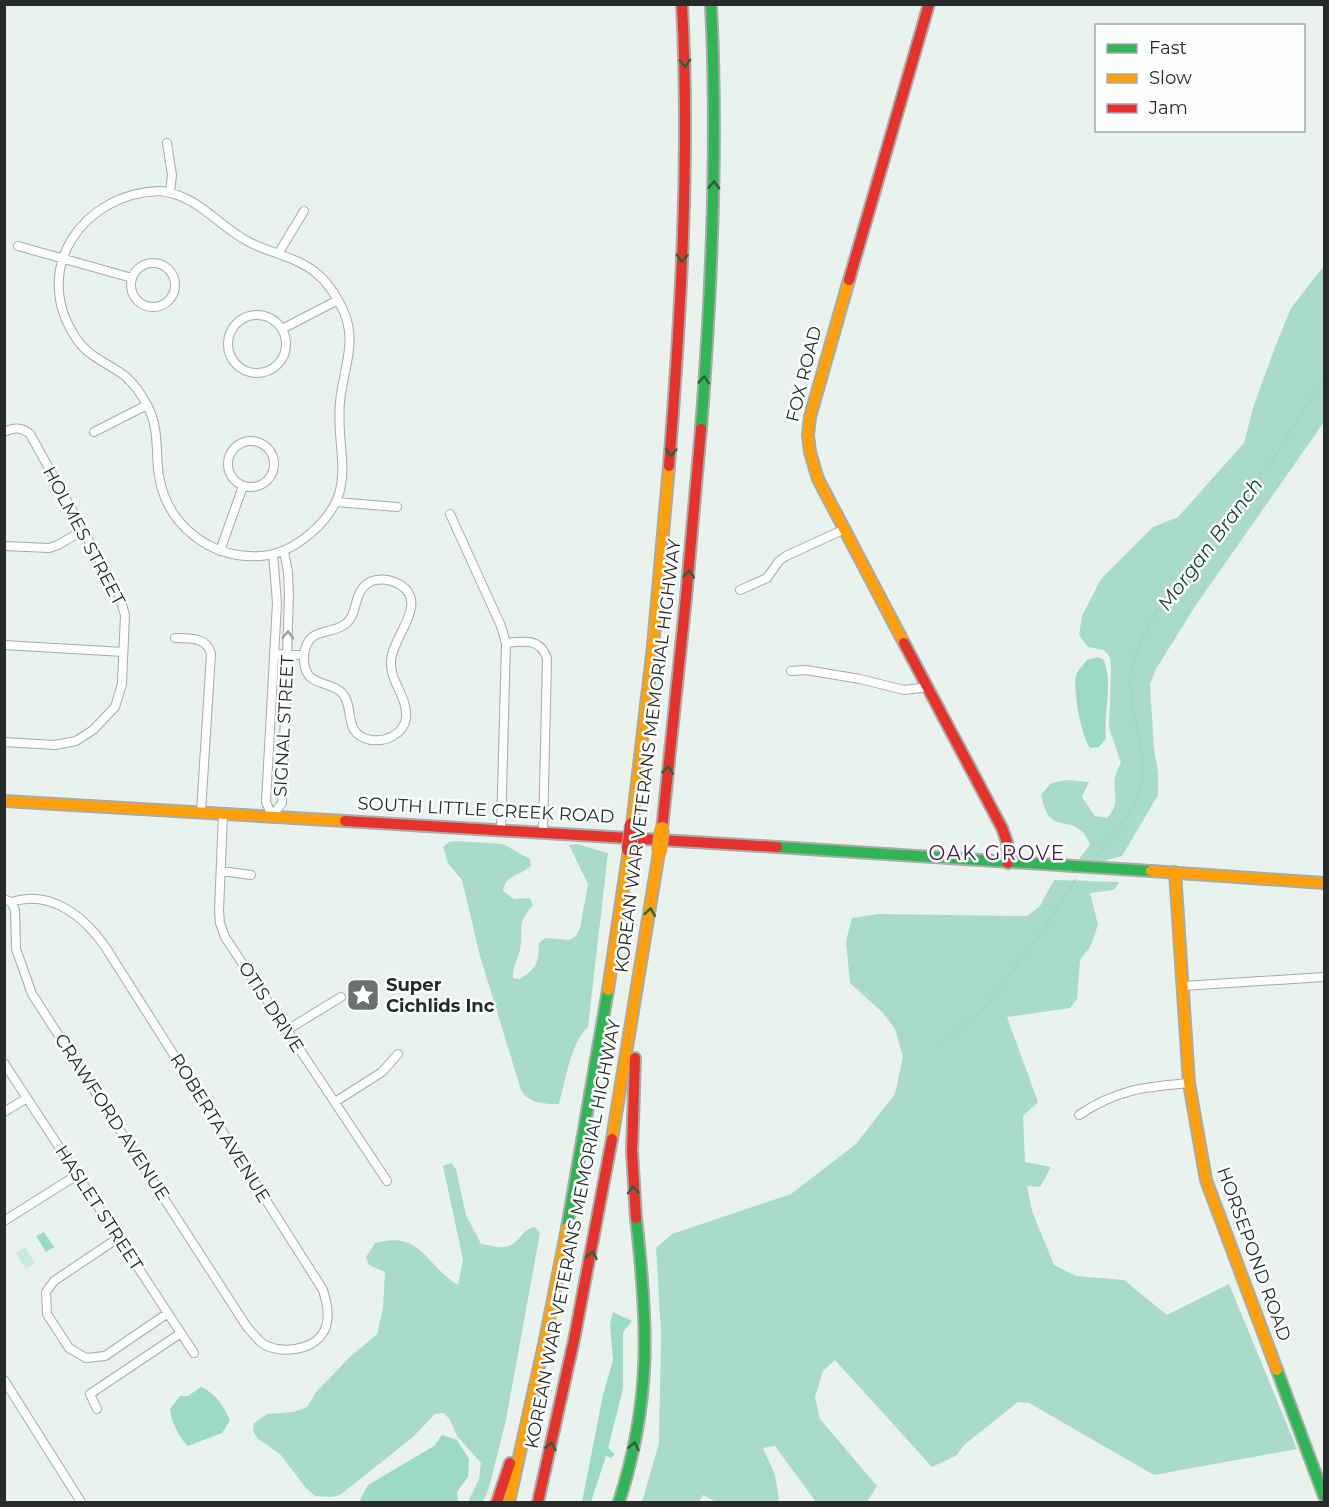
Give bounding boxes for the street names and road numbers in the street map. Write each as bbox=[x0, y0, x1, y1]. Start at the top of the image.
street label: FOX ROAD bbox=[781, 324, 827, 424]
street label: HOLMES STREET bbox=[38, 463, 130, 610]
street label: KOREAN WAR VETERANS MEMORIAL HIGHWAY bbox=[610, 537, 686, 974]
street label: SIGNAL STREET bbox=[269, 654, 299, 797]
street label: SOUTH LITTLE CREEK ROAD bbox=[357, 792, 615, 828]
street label: OTIS DRIVE bbox=[233, 957, 309, 1057]
street label: KOREAN WAR VETERANS MEMORIAL HIGHWAY bbox=[521, 1017, 626, 1451]
street label: CRAWFORD AVENUE bbox=[50, 1030, 174, 1204]
street label: ROBERTA AVENUE bbox=[165, 1049, 275, 1207]
street label: HASLET STREET bbox=[50, 1141, 148, 1275]
street label: HORSEPOND ROAD bbox=[1212, 1164, 1296, 1344]

